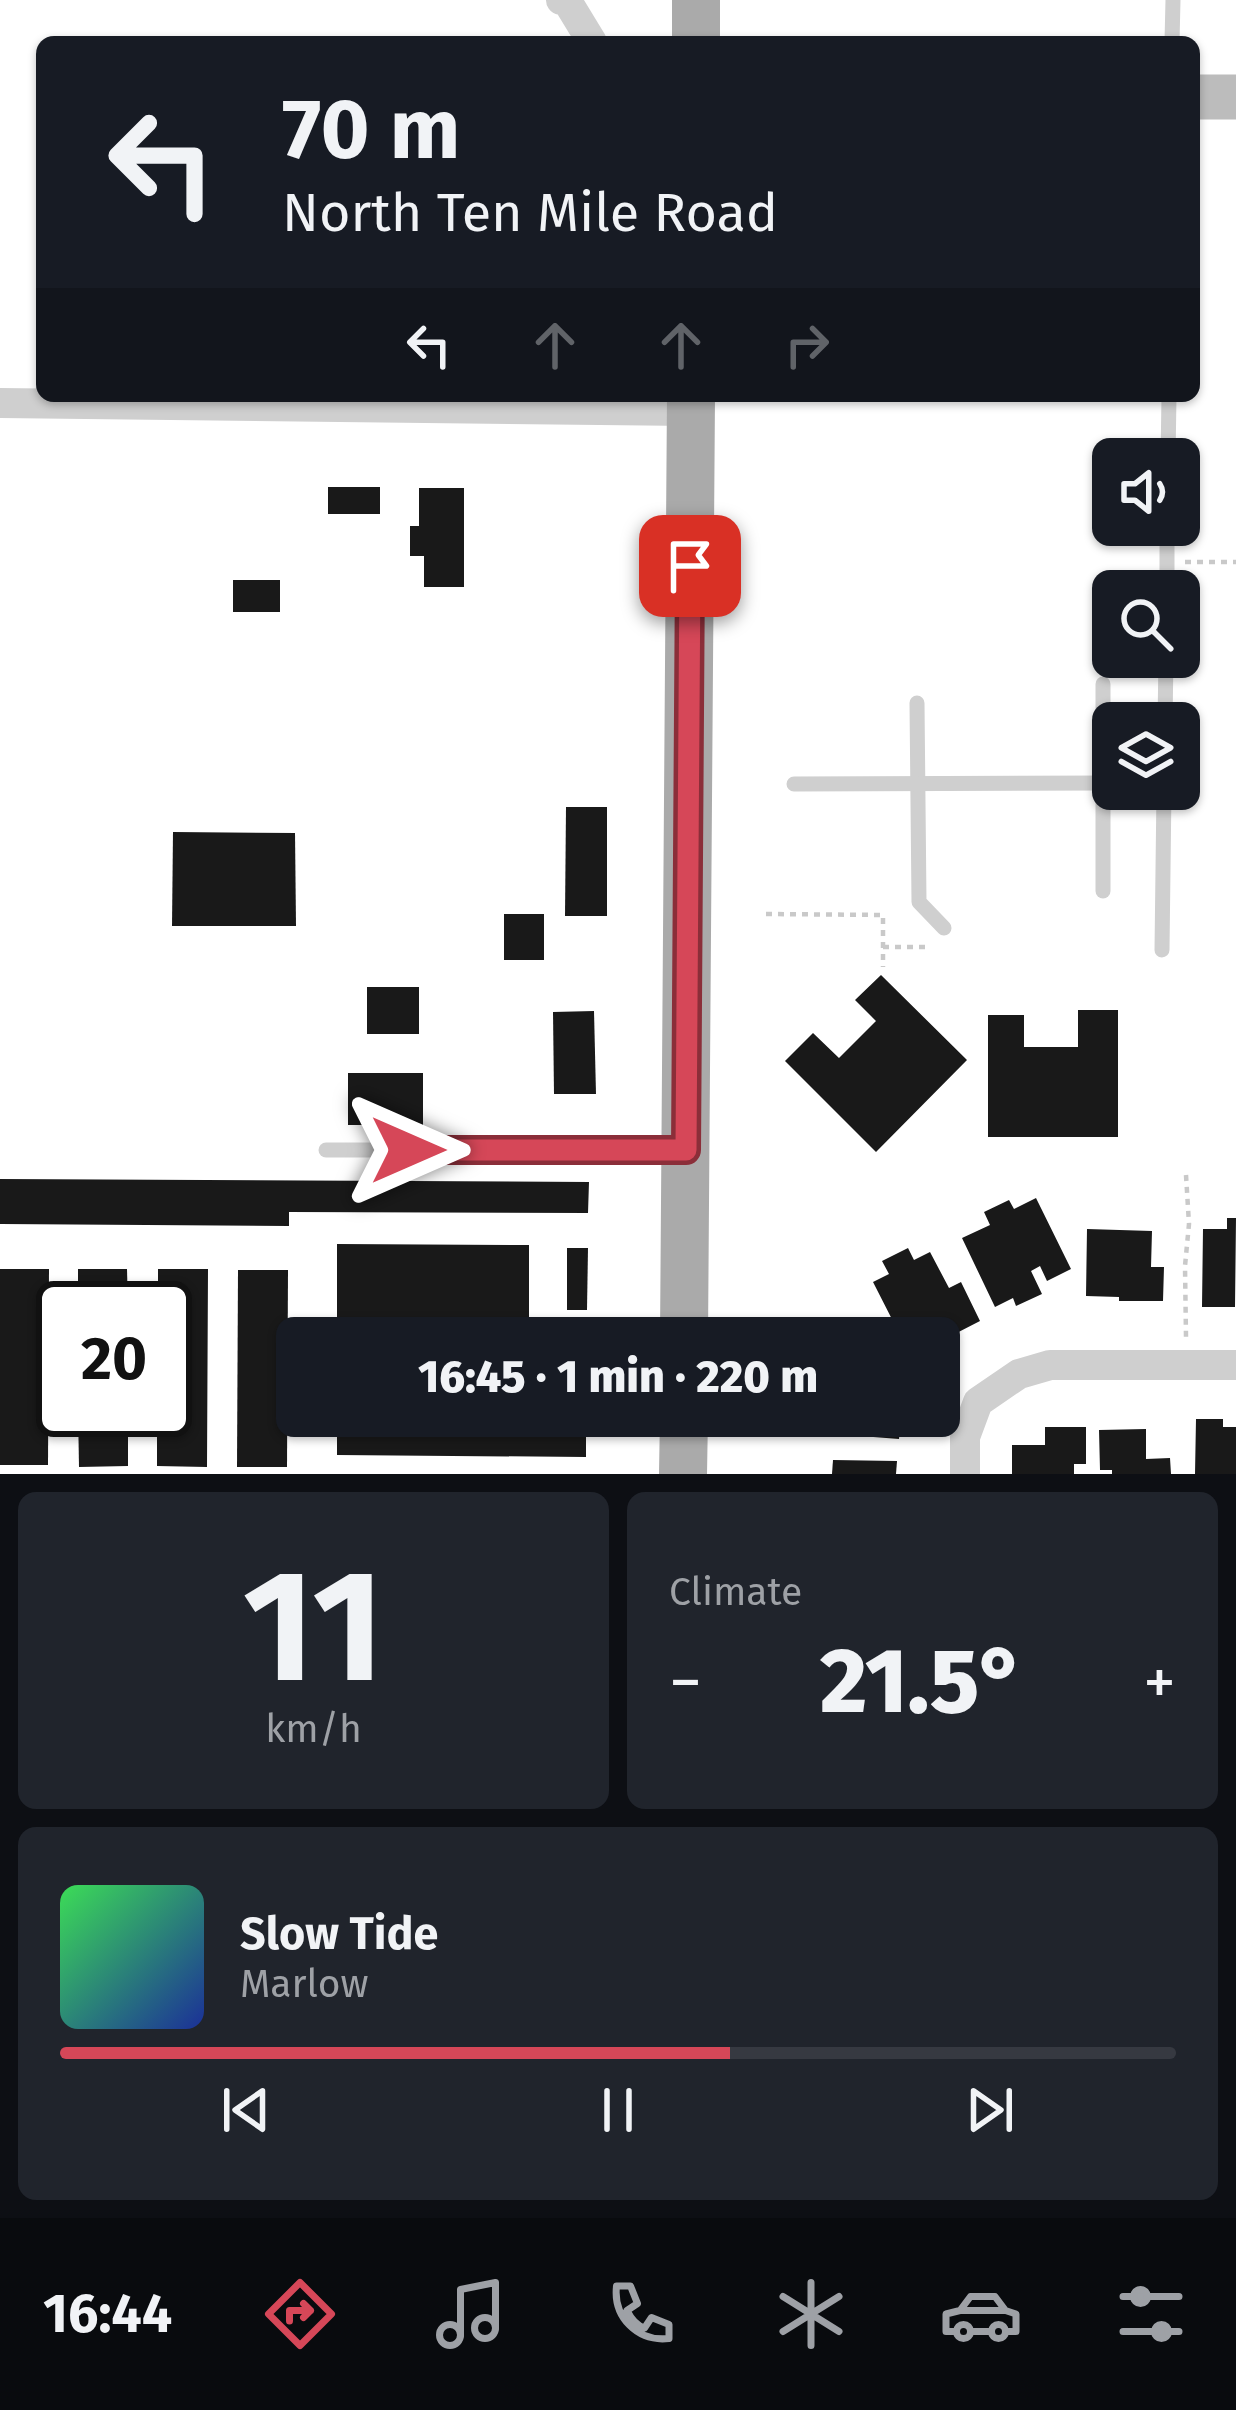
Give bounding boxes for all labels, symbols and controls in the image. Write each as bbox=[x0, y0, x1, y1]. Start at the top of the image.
text: 70 m bbox=[282, 79, 460, 180]
icon: left bbox=[84, 84, 240, 240]
text: North Ten Mile Road bbox=[282, 181, 778, 245]
icon: left bbox=[396, 312, 462, 378]
icon: ahead bbox=[522, 312, 588, 378]
icon: ahead bbox=[648, 312, 714, 378]
icon: right bbox=[774, 312, 840, 378]
map controls bbox=[1092, 438, 1200, 810]
button: sound bbox=[1092, 438, 1200, 546]
pin bbox=[639, 515, 741, 617]
icon: arrive bbox=[657, 533, 723, 599]
button: search bbox=[1092, 570, 1200, 678]
button: layers bbox=[1092, 702, 1200, 810]
position arrow bbox=[345, 1087, 471, 1213]
speed limit sign: 20 bbox=[36, 1281, 192, 1437]
text: 16:45 · 1 min · 220 m bbox=[418, 1350, 818, 1404]
text: 11 bbox=[243, 1534, 384, 1721]
text: Climate bbox=[669, 1569, 802, 1615]
text: 21.5° bbox=[820, 1628, 1025, 1736]
text: − bbox=[669, 1643, 702, 1722]
text: + bbox=[1143, 1643, 1176, 1722]
text: km/h bbox=[265, 1706, 362, 1752]
text: Slow Tide bbox=[240, 1907, 438, 1961]
text: Marlow bbox=[240, 1961, 369, 2007]
icon: previous bbox=[213, 2077, 279, 2143]
icon: pause bbox=[585, 2077, 651, 2143]
icon: next bbox=[957, 2077, 1023, 2143]
icon: directions bbox=[258, 2272, 342, 2356]
icon: music bbox=[429, 2272, 513, 2356]
icon: phone bbox=[599, 2272, 683, 2356]
icon: climate bbox=[769, 2272, 853, 2356]
icon: car bbox=[939, 2272, 1023, 2356]
icon: filters bbox=[1109, 2272, 1193, 2356]
text: 16:44 bbox=[43, 2282, 172, 2346]

